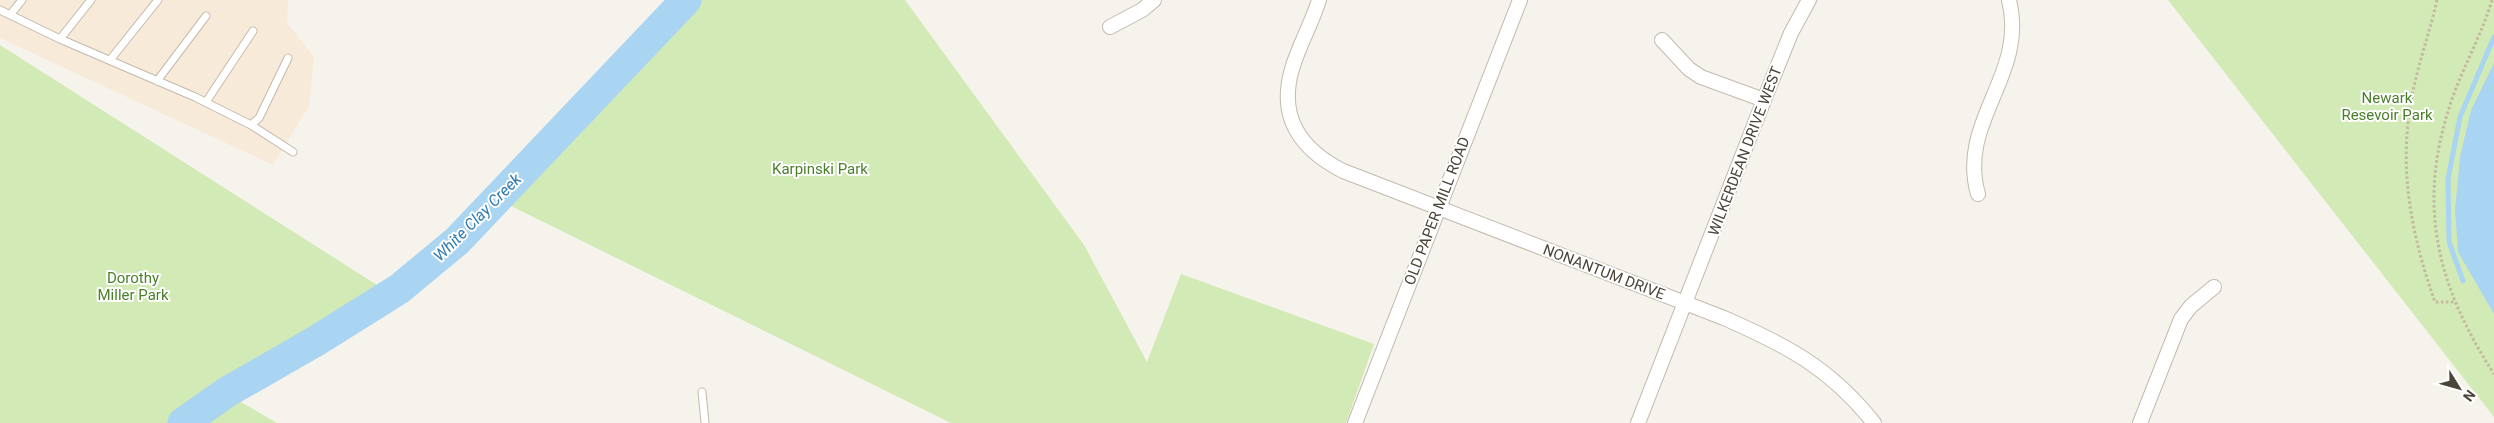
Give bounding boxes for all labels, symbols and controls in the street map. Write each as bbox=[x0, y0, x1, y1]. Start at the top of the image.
street label: WILKERDEAN DRIVE WEST bbox=[1704, 64, 1786, 238]
park label: Newark Resevoir Park bbox=[2341, 89, 2433, 124]
street label: OLD PAPER MILL ROAD bbox=[1400, 134, 1474, 288]
park label: Karpinski Park bbox=[772, 160, 868, 178]
water label: White Clay Creek bbox=[430, 169, 526, 265]
street label: NONANTUM DRIVE bbox=[1541, 241, 1668, 304]
park label: Dorothy Miller Park bbox=[97, 269, 169, 304]
north arrow bbox=[2434, 363, 2484, 413]
text: N bbox=[2460, 387, 2479, 405]

